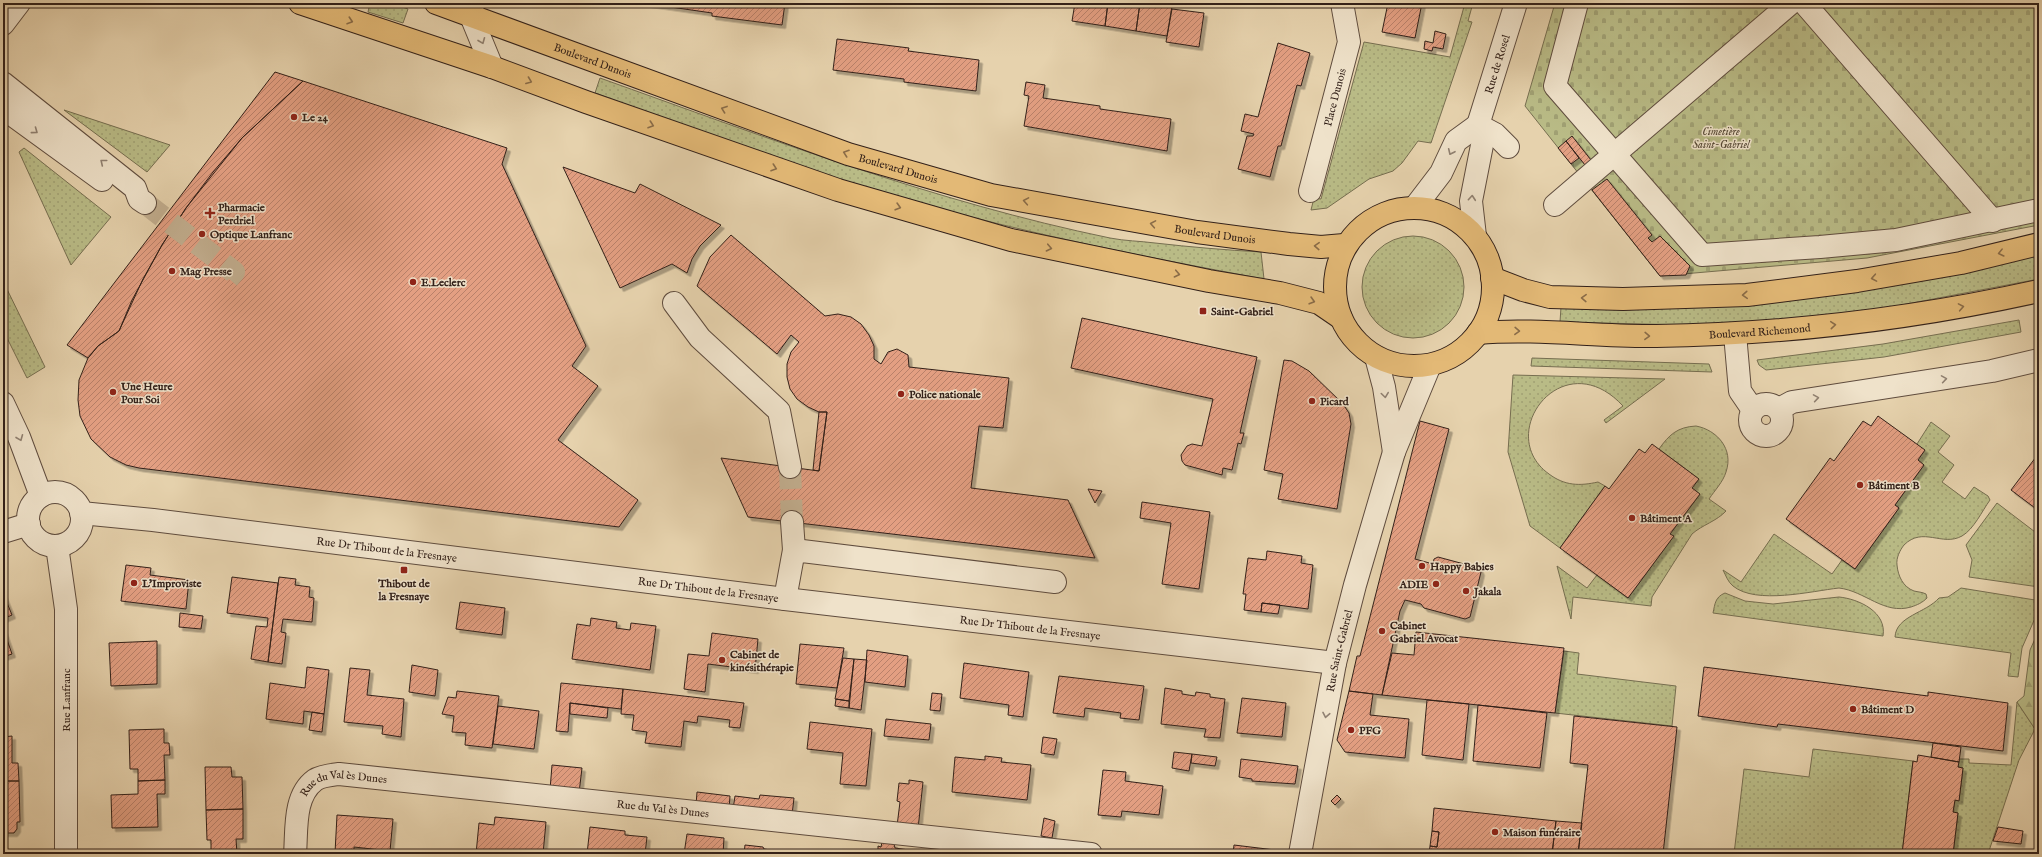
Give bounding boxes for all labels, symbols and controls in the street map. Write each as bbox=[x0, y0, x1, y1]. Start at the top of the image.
one-way arrow bbox=[346, 16, 353, 25]
street label: Rue de Rosel bbox=[1482, 33, 1514, 96]
one-way arrow bbox=[477, 38, 485, 45]
street label: Boulevard Dunois bbox=[552, 41, 633, 82]
street label: Place Dunois bbox=[1321, 67, 1350, 128]
one-way arrow bbox=[525, 76, 532, 84]
one-way arrow bbox=[720, 105, 727, 113]
place label: Le 24 bbox=[301, 111, 329, 125]
marker: Le 24 bbox=[289, 112, 299, 122]
one-way arrow bbox=[647, 120, 654, 129]
park label: Cimetière Saint-Gabriel bbox=[1692, 125, 1751, 152]
one-way arrow bbox=[30, 126, 37, 133]
one-way arrow bbox=[1448, 147, 1456, 155]
one-way arrow bbox=[843, 149, 850, 158]
street label: Boulevard Dunois bbox=[857, 151, 939, 187]
one-way arrow bbox=[100, 160, 107, 167]
one-way arrow bbox=[770, 163, 777, 171]
one-way arrow bbox=[1467, 195, 1476, 201]
one-way arrow bbox=[1022, 198, 1029, 206]
place label: Pharmacie Perdriel bbox=[218, 201, 265, 228]
one-way arrow bbox=[894, 202, 901, 211]
marker: Pharmacie Perdriel bbox=[205, 208, 215, 218]
one-way arrow bbox=[1150, 221, 1157, 229]
street label: Boulevard Dunois bbox=[1173, 222, 1257, 248]
place label: Optique Lanfranc bbox=[210, 228, 292, 242]
marker: Optique Lanfranc bbox=[197, 229, 207, 239]
one-way arrow bbox=[1314, 242, 1320, 250]
one-way arrow bbox=[1046, 243, 1052, 251]
one-way arrow bbox=[1998, 248, 2005, 257]
place label: Mag Presse bbox=[180, 265, 232, 279]
marker: Mag Presse bbox=[167, 266, 177, 276]
one-way arrow bbox=[1173, 269, 1180, 278]
one-way arrow bbox=[1871, 274, 1877, 282]
place label: E.Leclerc bbox=[421, 276, 466, 290]
marker: E.Leclerc bbox=[408, 277, 418, 287]
one-way arrow bbox=[1742, 290, 1748, 299]
one-way arrow bbox=[1581, 294, 1587, 302]
one-way arrow bbox=[1309, 296, 1316, 305]
one-way arrow bbox=[1958, 303, 1965, 312]
place label: Saint-Gabriel bbox=[1211, 305, 1274, 319]
marker: Saint-Gabriel bbox=[1198, 306, 1208, 316]
street label: Boulevard Richemond bbox=[1709, 321, 1811, 342]
one-way arrow bbox=[1830, 321, 1836, 330]
one-way arrow bbox=[1514, 326, 1520, 335]
one-way arrow bbox=[1644, 332, 1650, 340]
one-way arrow bbox=[1941, 375, 1947, 383]
place label: Une Heure Pour Soi bbox=[120, 380, 172, 407]
marker: Une Heure Pour Soi bbox=[108, 387, 118, 397]
place label: Police nationale bbox=[909, 388, 981, 402]
marker: Police nationale bbox=[896, 389, 906, 399]
one-way arrow bbox=[1380, 392, 1389, 398]
one-way arrow bbox=[1813, 394, 1819, 403]
place label: Picard bbox=[1320, 395, 1350, 409]
marker: Picard bbox=[1307, 396, 1317, 406]
one-way arrow bbox=[15, 435, 23, 442]
place label: Bâtiment B bbox=[1868, 479, 1920, 493]
marker: Bâtiment B bbox=[1855, 480, 1865, 490]
place label: Bâtiment A bbox=[1640, 512, 1692, 526]
marker: Bâtiment A bbox=[1627, 513, 1637, 523]
street label: Rue Dr Thibout de la Fresnaye bbox=[316, 534, 458, 566]
place label: Happy Babies bbox=[1430, 560, 1494, 574]
marker: Happy Babies bbox=[1417, 561, 1427, 571]
marker: Thibout de la Fresnaye bbox=[399, 565, 409, 575]
street label: Rue Dr Thibout de la Fresnaye bbox=[637, 575, 779, 606]
place label: L'Improviste bbox=[141, 577, 202, 591]
place label: Thibout de la Fresnaye bbox=[377, 577, 430, 604]
marker: L'Improviste bbox=[129, 578, 139, 588]
place label: ADIE bbox=[1399, 578, 1428, 592]
marker: ADIE bbox=[1431, 579, 1441, 589]
place label: Jakala bbox=[1472, 585, 1502, 599]
marker: Jakala bbox=[1461, 586, 1471, 596]
street label: Rue Saint-Gabriel bbox=[1324, 608, 1356, 693]
street label: Rue Dr Thibout de la Fresnaye bbox=[959, 613, 1101, 644]
place label: Cabinet Gabriel Avocat bbox=[1390, 619, 1458, 646]
marker: Cabinet Gabriel Avocat bbox=[1377, 626, 1387, 636]
place label: Cabinet de kinésithérapie bbox=[729, 648, 794, 675]
marker: Cabinet de kinésithérapie bbox=[717, 655, 727, 665]
street label: Rue Lanfranc bbox=[60, 668, 74, 732]
place label: Bâtiment D bbox=[1861, 703, 1914, 717]
marker: Bâtiment D bbox=[1848, 704, 1858, 714]
one-way arrow bbox=[1322, 712, 1330, 718]
place label: PFG bbox=[1359, 724, 1381, 738]
marker: PFG bbox=[1346, 725, 1356, 735]
street label: Rue du Val ès Dunes bbox=[297, 768, 388, 799]
street label: Rue du Val ès Dunes bbox=[616, 798, 710, 821]
place label: Maison funéraire bbox=[1503, 826, 1581, 840]
marker: Maison funéraire bbox=[1490, 827, 1500, 837]

